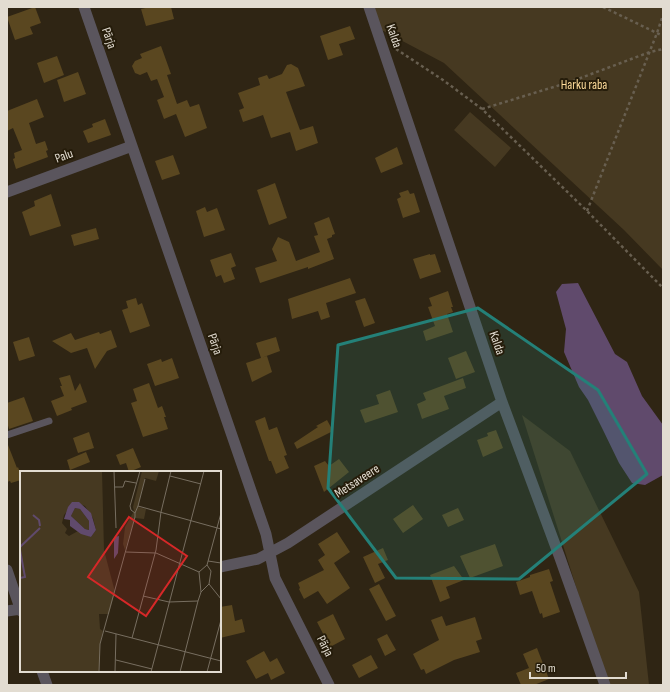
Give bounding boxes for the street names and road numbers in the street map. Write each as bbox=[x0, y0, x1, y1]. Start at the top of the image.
street label: Kalda bbox=[383, 22, 405, 50]
street label: Pärja bbox=[98, 25, 120, 51]
street label: Palu bbox=[53, 145, 75, 167]
street label: Kalda bbox=[486, 329, 508, 357]
street label: Pärja bbox=[204, 331, 226, 357]
street label: Metsaveere bbox=[331, 461, 383, 501]
street label: Pärja bbox=[313, 633, 337, 659]

